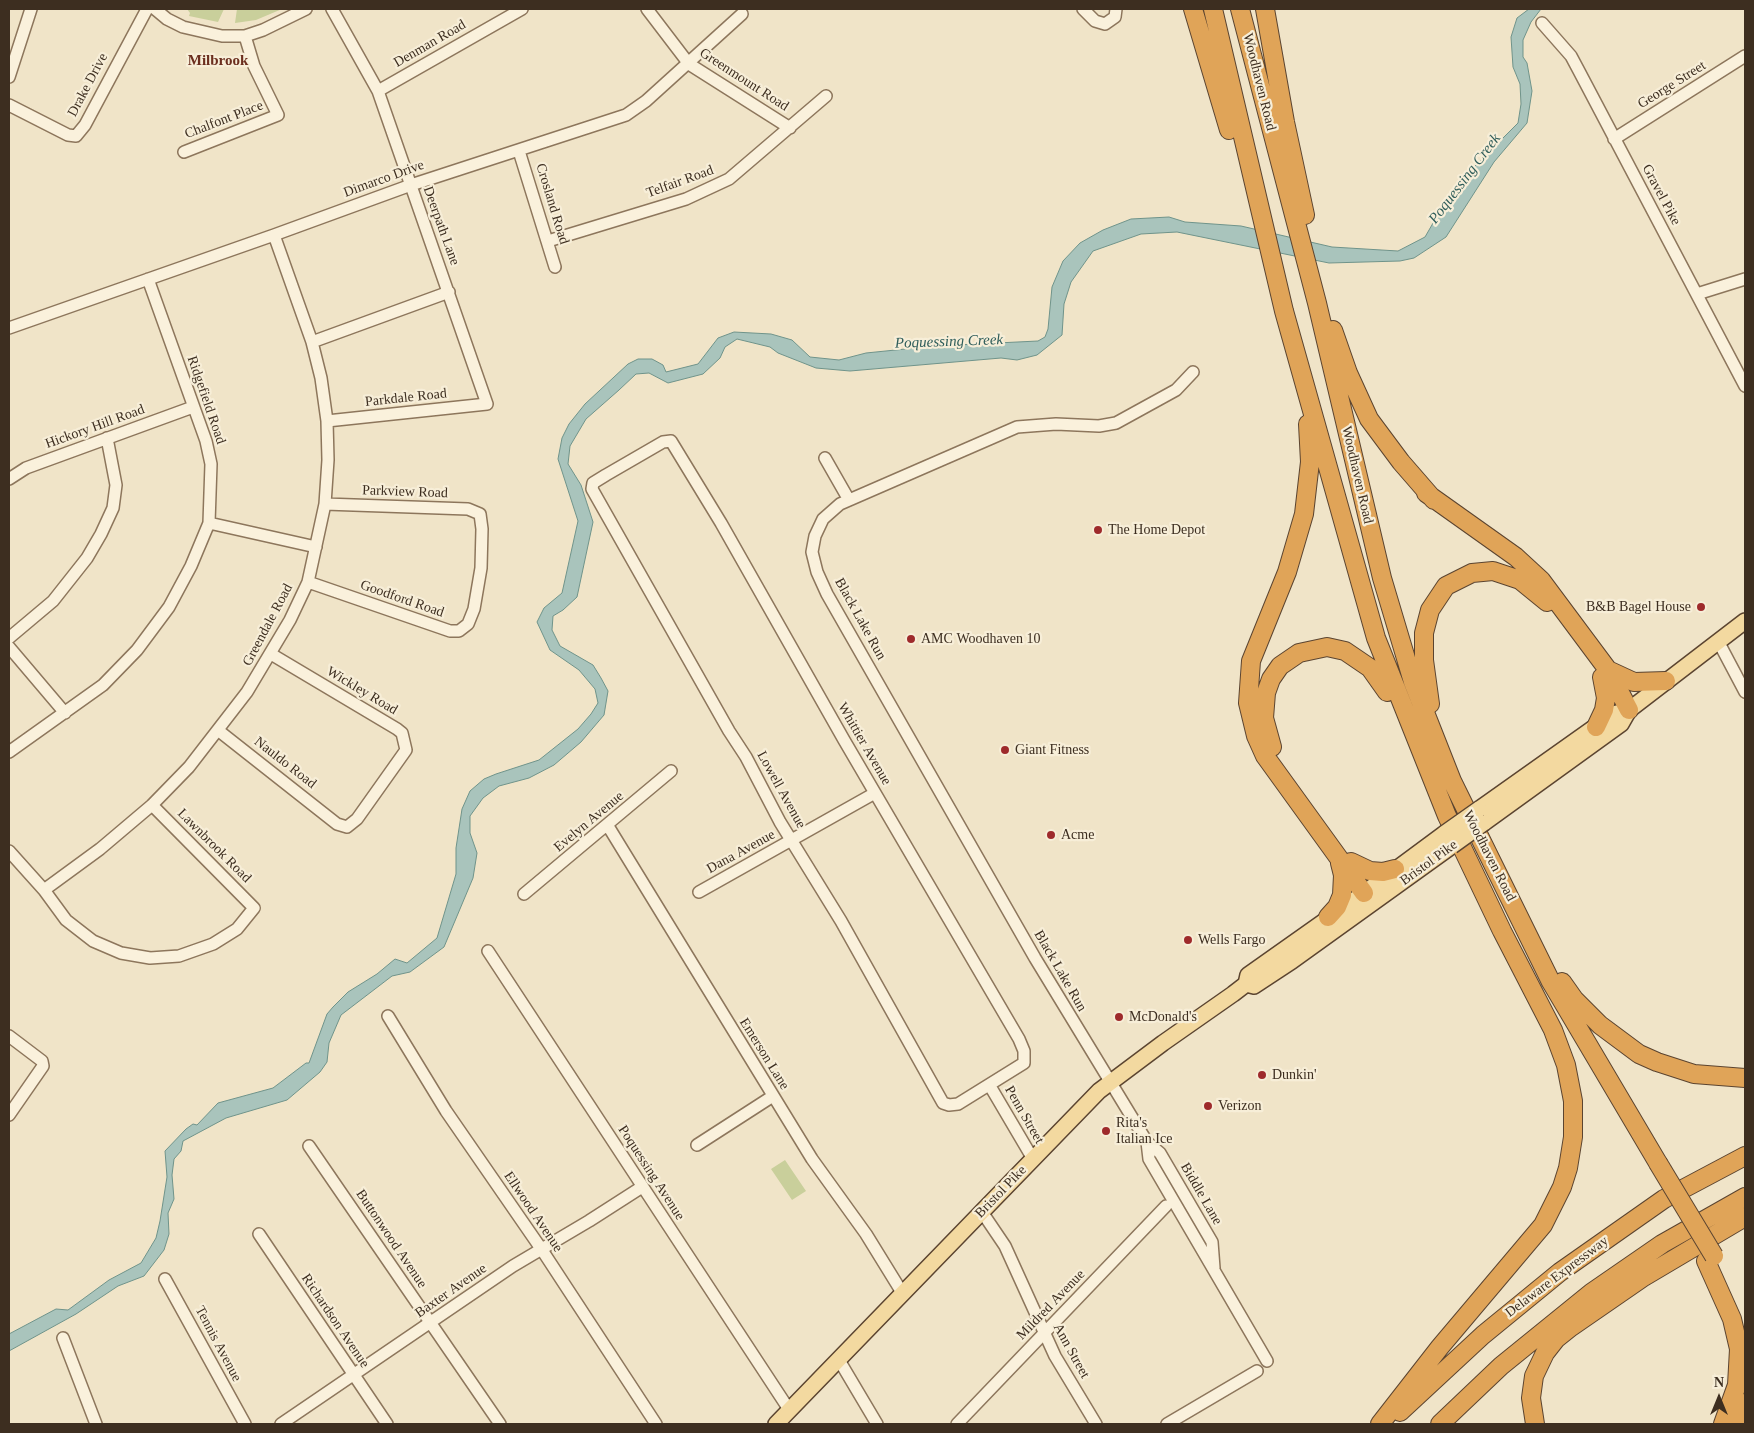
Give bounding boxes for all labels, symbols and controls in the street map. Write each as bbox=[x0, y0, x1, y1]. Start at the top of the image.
street label: Denman Road bbox=[391, 17, 469, 71]
street label: Woodhaven Road bbox=[1239, 32, 1279, 132]
street label: Greenmount Road bbox=[696, 45, 792, 115]
street label: Drake Drive bbox=[64, 50, 112, 120]
district label: Milbrook bbox=[188, 52, 248, 70]
street label: George Street bbox=[1635, 57, 1709, 113]
street label: Chalfont Place bbox=[182, 97, 266, 143]
water label: Poquessing Creek bbox=[1425, 130, 1505, 228]
street label: Dimarco Drive bbox=[341, 157, 427, 201]
street label: Crosland Road bbox=[532, 162, 572, 246]
street label: Telfair Road bbox=[644, 162, 716, 202]
street label: Gravel Pike bbox=[1638, 162, 1684, 228]
street label: Deerpath Lane bbox=[419, 184, 463, 268]
water label: Poquessing Creek bbox=[895, 331, 1003, 353]
street label: Ridgefield Road bbox=[183, 354, 229, 446]
street label: Parkdale Road bbox=[364, 385, 448, 411]
street label: Hickory Hill Road bbox=[43, 401, 147, 453]
street label: Woodhaven Road bbox=[1338, 425, 1376, 525]
street label: Parkview Road bbox=[362, 482, 448, 502]
place label: The Home Depot bbox=[1108, 522, 1205, 538]
marker: The Home Depot bbox=[1092, 524, 1104, 536]
street label: Black Lake Run bbox=[831, 575, 889, 663]
street label: Goodford Road bbox=[358, 577, 446, 621]
street label: Greendale Road bbox=[239, 581, 297, 669]
place label: B&B Bagel House bbox=[1586, 599, 1691, 615]
marker: B&B Bagel House bbox=[1695, 601, 1707, 613]
place label: AMC Woodhaven 10 bbox=[921, 631, 1040, 647]
marker: AMC Woodhaven 10 bbox=[905, 633, 917, 645]
street label: Wickley Road bbox=[323, 663, 401, 719]
street label: Whittier Avenue bbox=[834, 700, 894, 788]
street label: Nauldo Road bbox=[251, 734, 319, 792]
place label: Giant Fitness bbox=[1015, 742, 1089, 758]
marker: Giant Fitness bbox=[999, 744, 1011, 756]
street label: Lowell Avenue bbox=[753, 748, 809, 832]
street label: Evelyn Avenue bbox=[551, 788, 627, 856]
street label: Lawnbrook Road bbox=[174, 806, 254, 886]
street label: Woodhaven Road bbox=[1459, 808, 1519, 904]
street label: Dana Avenue bbox=[704, 826, 778, 878]
place label: Acme bbox=[1061, 827, 1094, 843]
marker: Acme bbox=[1045, 829, 1057, 841]
street label: Bristol Pike bbox=[1397, 837, 1461, 889]
street label: Black Lake Run bbox=[1030, 927, 1090, 1015]
place label: Wells Fargo bbox=[1198, 932, 1265, 948]
marker: Wells Fargo bbox=[1182, 934, 1194, 946]
place label: McDonald's bbox=[1129, 1009, 1197, 1025]
marker: McDonald's bbox=[1113, 1011, 1125, 1023]
street label: Emerson Lane bbox=[735, 1015, 793, 1093]
place label: Dunkin' bbox=[1272, 1067, 1317, 1083]
marker: Dunkin' bbox=[1256, 1069, 1268, 1081]
street label: Penn Street bbox=[1001, 1083, 1047, 1147]
place label: Verizon bbox=[1218, 1098, 1262, 1114]
marker: Verizon bbox=[1202, 1100, 1214, 1112]
place label: Rita's Italian Ice bbox=[1116, 1115, 1172, 1148]
street label: Poquessing Avenue bbox=[614, 1122, 688, 1224]
marker: Rita's Italian Ice bbox=[1100, 1125, 1112, 1137]
street label: Biddle Lane bbox=[1177, 1160, 1225, 1228]
street label: Bristol Pike bbox=[972, 1162, 1030, 1222]
street label: Ellwood Avenue bbox=[500, 1169, 566, 1255]
street label: Buttonwood Avenue bbox=[352, 1187, 430, 1291]
street label: Delaware Expressway bbox=[1502, 1233, 1612, 1321]
street label: Baxter Avenue bbox=[412, 1260, 490, 1322]
street label: Mildred Avenue bbox=[1013, 1266, 1089, 1344]
street label: Richardson Avenue bbox=[297, 1271, 373, 1371]
street label: Tennis Avenue bbox=[191, 1303, 245, 1385]
street label: Ann Street bbox=[1049, 1321, 1093, 1381]
north arrow bbox=[1694, 1373, 1744, 1423]
text: N bbox=[1714, 1375, 1724, 1390]

